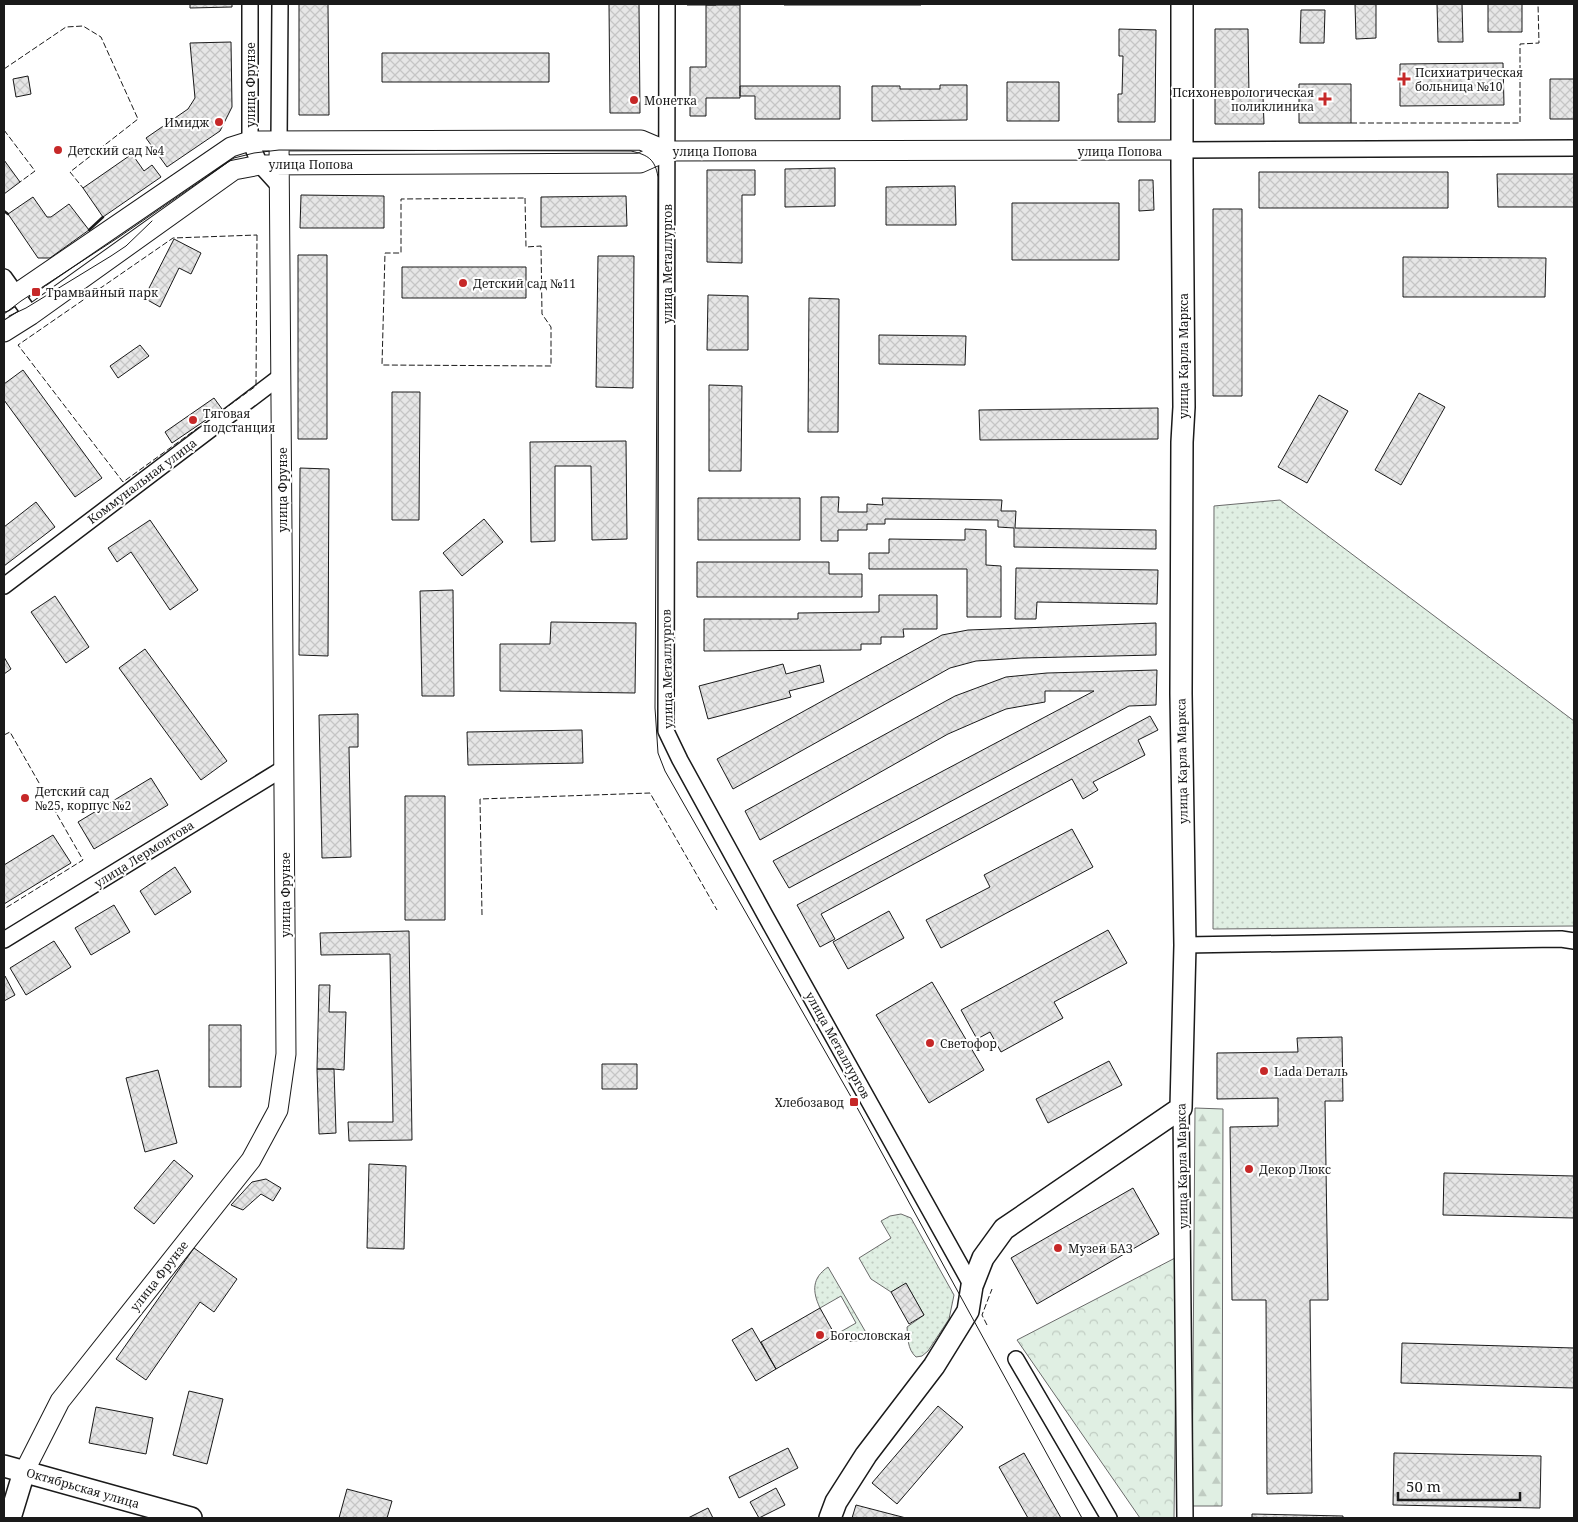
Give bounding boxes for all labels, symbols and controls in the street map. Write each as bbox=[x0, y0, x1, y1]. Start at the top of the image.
street label: улица Фрунзе bbox=[242, 42, 259, 128]
place label: Психиатрическая больница №10 bbox=[1415, 64, 1523, 95]
marker: Психиатрическая больница №10 bbox=[1397, 72, 1411, 86]
place label: Психоневрологическая поликлиника bbox=[1172, 84, 1314, 115]
place label: Монетка bbox=[644, 92, 697, 109]
marker: Психоневрологическая поликлиника bbox=[1318, 92, 1332, 106]
marker: Монетка bbox=[628, 94, 640, 106]
place label: Имидж bbox=[164, 114, 209, 131]
marker: Имидж bbox=[213, 116, 225, 128]
place label: Детский сад №4 bbox=[68, 142, 165, 159]
street label: улица Попова bbox=[673, 143, 758, 160]
street label: улица Попова bbox=[1078, 143, 1163, 160]
marker: Детский сад №4 bbox=[52, 144, 64, 156]
street label: улица Попова bbox=[269, 156, 354, 173]
street label: улица Металлургов bbox=[659, 204, 676, 324]
place label: Детский сад №11 bbox=[473, 275, 576, 292]
marker: Детский сад №11 bbox=[457, 277, 469, 289]
place label: Трамвайный парк bbox=[46, 284, 159, 301]
marker: Трамвайный парк bbox=[30, 286, 42, 298]
street label: улица Карла Маркса bbox=[1175, 293, 1192, 419]
place label: Тяговая подстанция bbox=[203, 405, 275, 436]
marker: Тяговая подстанция bbox=[187, 414, 199, 426]
street label: Коммунальная улица bbox=[84, 434, 200, 528]
street label: улица Фрунзе bbox=[274, 447, 291, 533]
street label: улица Металлургов bbox=[657, 609, 677, 729]
street label: улица Карла Маркса bbox=[1172, 698, 1192, 824]
place label: Детский сад №25, корпус №2 bbox=[35, 783, 131, 814]
marker: Детский сад №25, корпус №2 bbox=[19, 792, 31, 804]
street label: улица Лермонтова bbox=[91, 816, 197, 892]
street label: улица Фрунзе bbox=[277, 852, 294, 938]
street label: улица Металлургов bbox=[802, 989, 875, 1102]
place label: Светофор bbox=[940, 1035, 997, 1052]
marker: Светофор bbox=[924, 1037, 936, 1049]
place label: Lada Dеталь bbox=[1274, 1063, 1348, 1080]
marker: Lada Dеталь bbox=[1258, 1065, 1270, 1077]
place label: Хлебозавод bbox=[775, 1094, 844, 1111]
marker: Хлебозавод bbox=[848, 1096, 860, 1108]
street label: улица Карла Маркса bbox=[1172, 1103, 1192, 1229]
place label: Декор Люкс bbox=[1259, 1161, 1331, 1178]
marker: Декор Люкс bbox=[1243, 1163, 1255, 1175]
street label: улица Фрунзе bbox=[126, 1237, 192, 1315]
place label: Музей БАЗ bbox=[1068, 1240, 1133, 1257]
marker: Музей БАЗ bbox=[1052, 1242, 1064, 1254]
place label: Богословская bbox=[830, 1327, 911, 1344]
marker: Богословская bbox=[814, 1329, 826, 1341]
street label: Октябрьская улица bbox=[24, 1464, 142, 1512]
scale bar bbox=[1398, 1470, 1520, 1502]
text: 50 m bbox=[1406, 1476, 1441, 1496]

